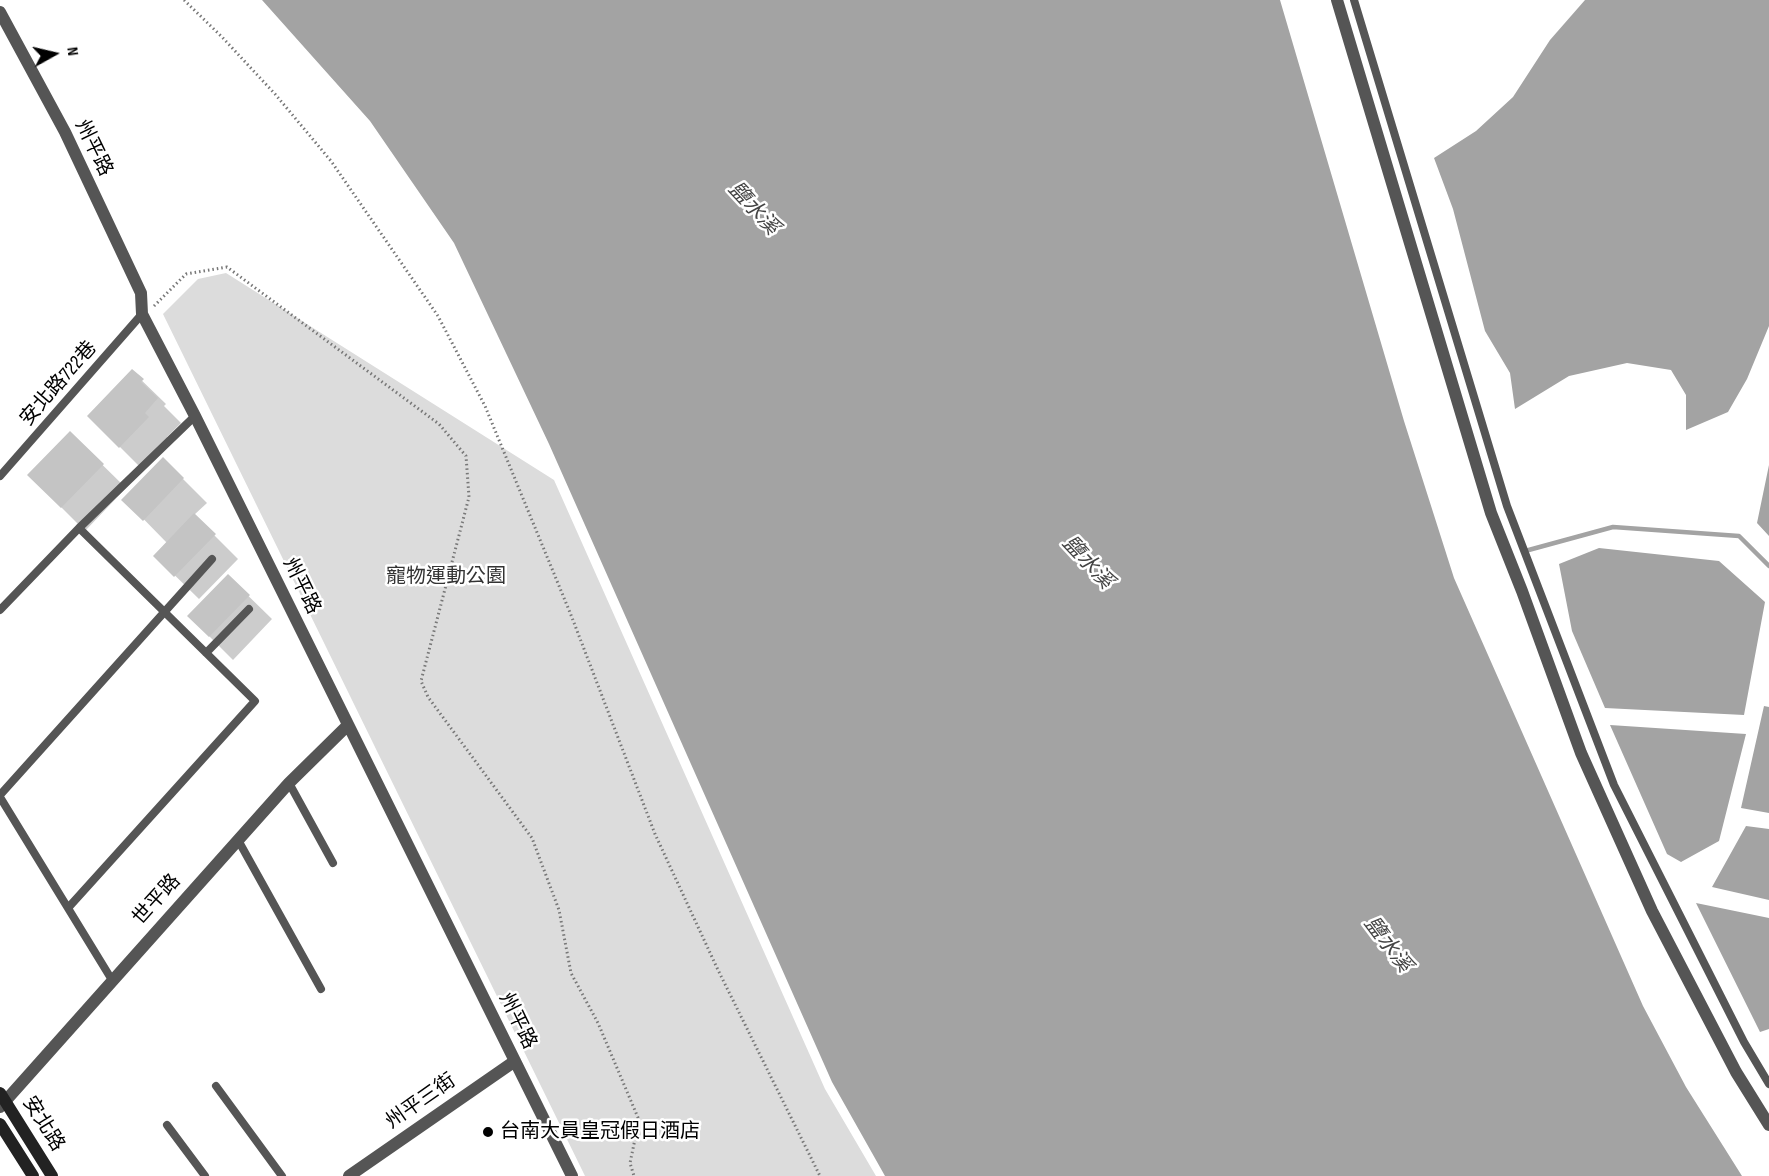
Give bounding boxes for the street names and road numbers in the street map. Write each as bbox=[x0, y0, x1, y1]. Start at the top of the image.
street label: 州平路 bbox=[69, 116, 117, 180]
street label: 安北路722巷 bbox=[16, 337, 102, 431]
street label: 州平路 bbox=[277, 554, 325, 618]
street label: 世平路 bbox=[128, 870, 186, 930]
street label: 州平路 bbox=[493, 989, 541, 1053]
street label: 州平三街 bbox=[381, 1069, 461, 1135]
street label: 安北路 bbox=[17, 1092, 69, 1156]

